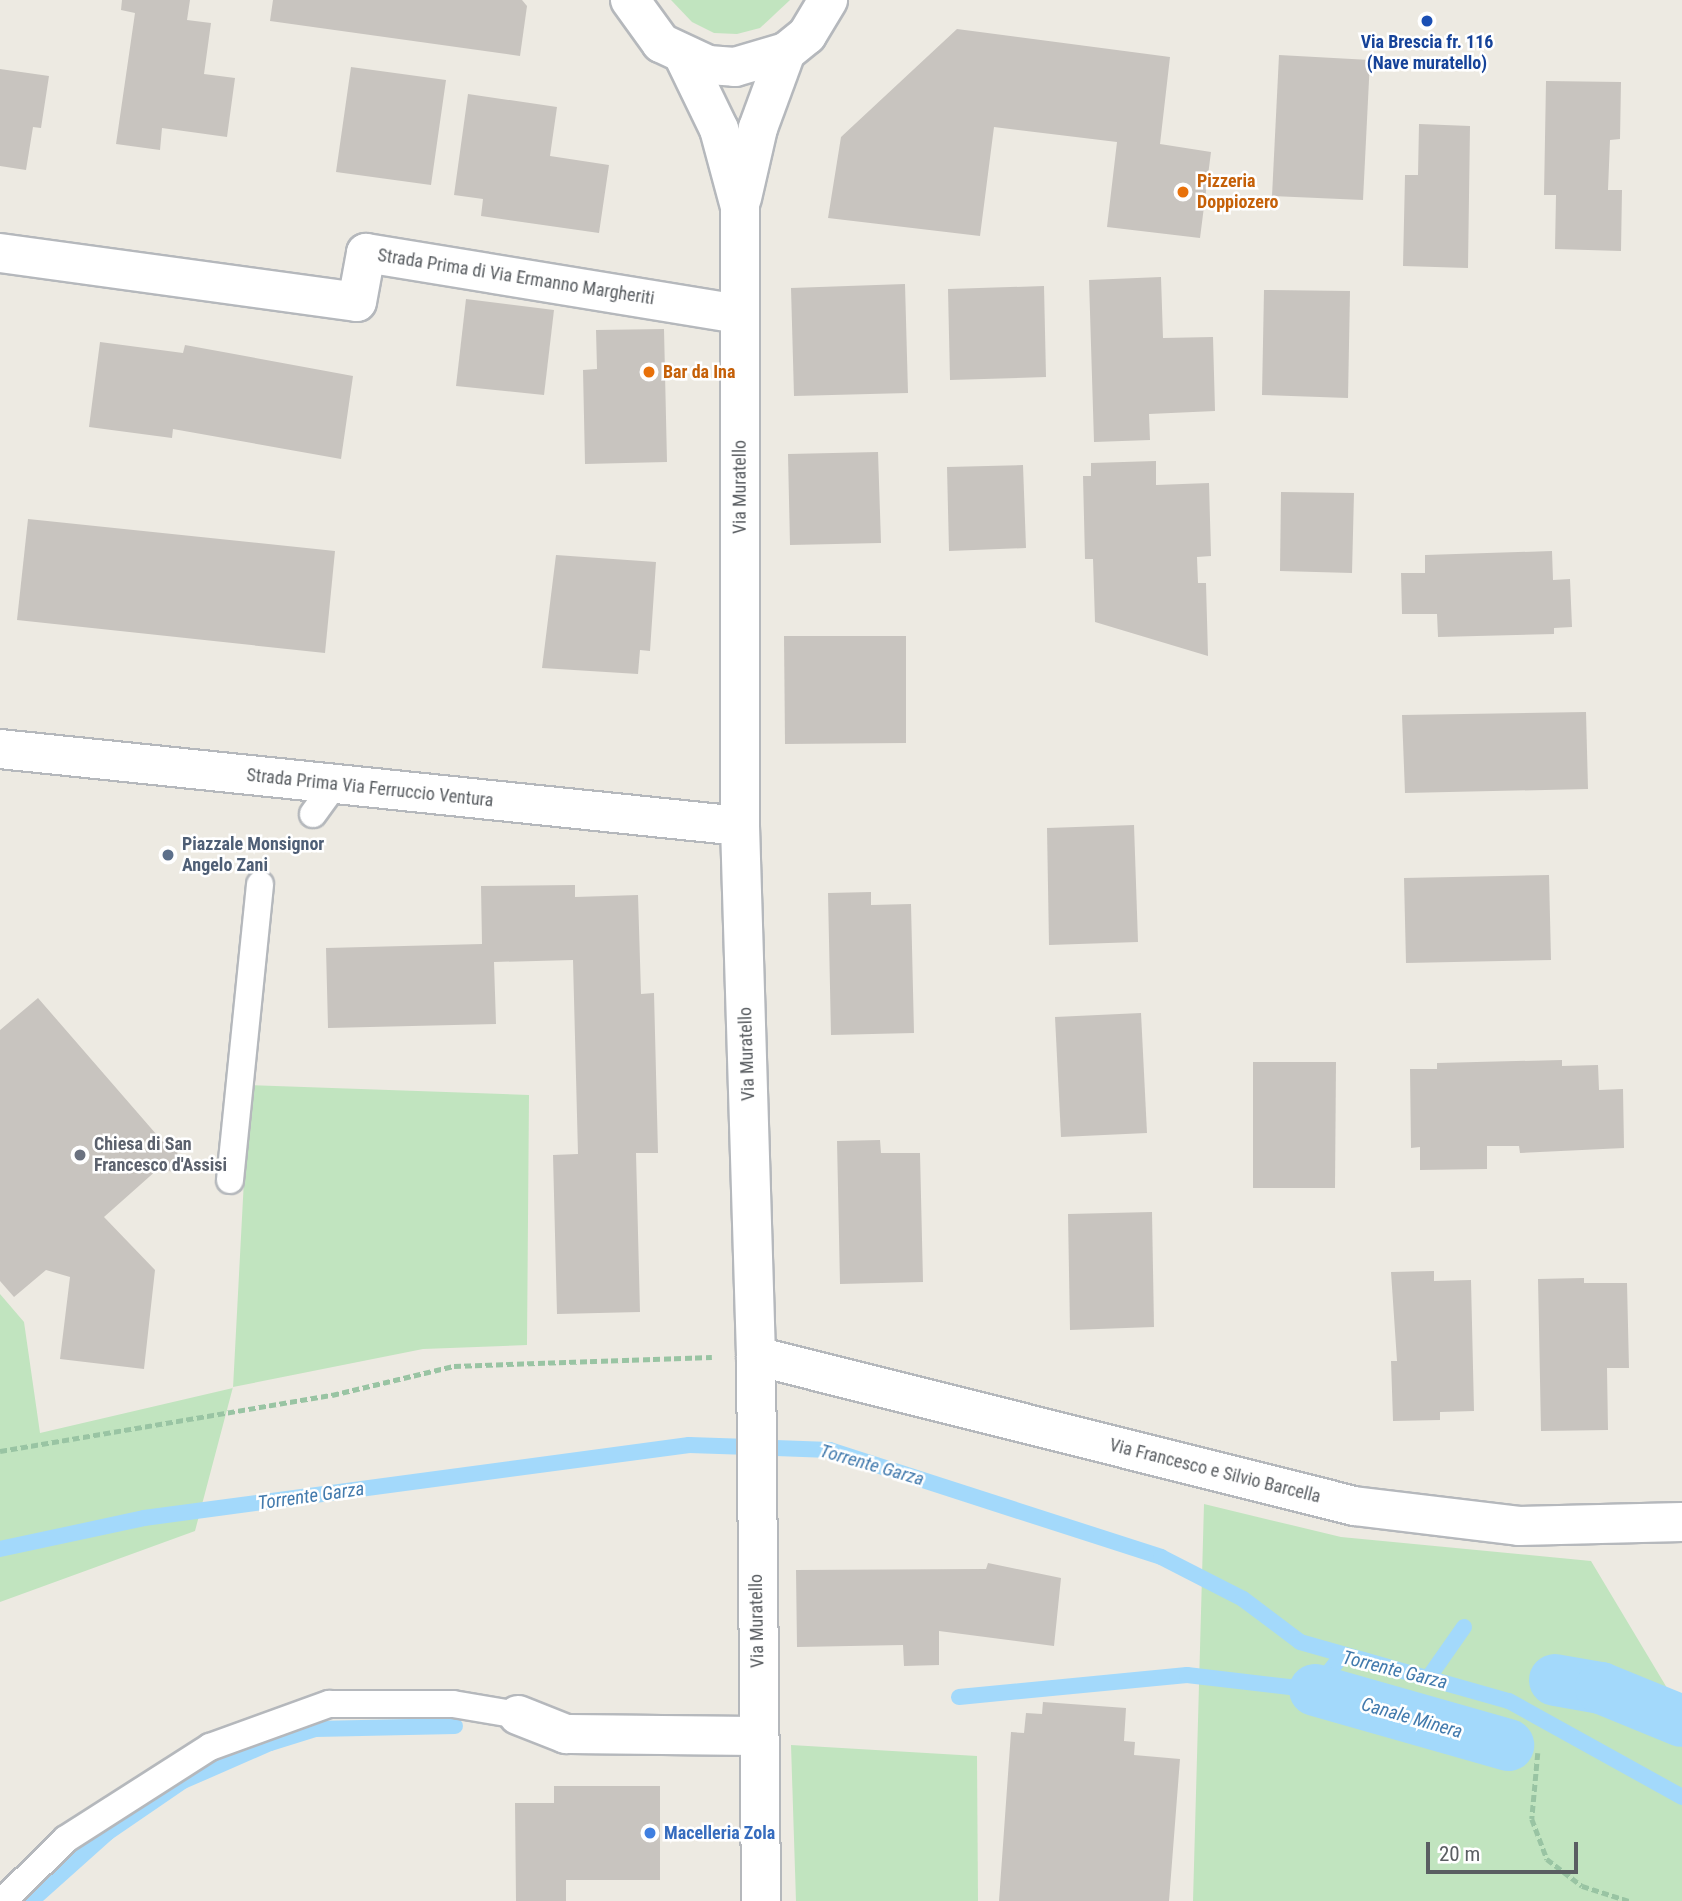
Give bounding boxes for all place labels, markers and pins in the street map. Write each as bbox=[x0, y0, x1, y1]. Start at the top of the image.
marker: Via Brescia fr. 116 (Nave muratello) bbox=[1419, 13, 1435, 29]
place label: Via Brescia fr. 116 (Nave muratello) bbox=[1361, 32, 1493, 74]
place label: Pizzeria Doppiozero bbox=[1197, 171, 1279, 214]
marker: Pizzeria Doppiozero bbox=[1175, 184, 1191, 200]
place label: Bar da Ina bbox=[663, 361, 735, 383]
marker: Bar da Ina bbox=[641, 364, 657, 380]
place label: Piazzale Monsignor Angelo Zani bbox=[182, 834, 324, 876]
marker: Piazzale Monsignor Angelo Zani bbox=[160, 847, 176, 863]
place label: Chiesa di San Francesco d'Assisi bbox=[94, 1134, 227, 1176]
marker: Chiesa di San Francesco d'Assisi bbox=[72, 1147, 88, 1163]
place label: Macelleria Zola bbox=[664, 1822, 775, 1844]
marker: Macelleria Zola bbox=[642, 1825, 658, 1841]

